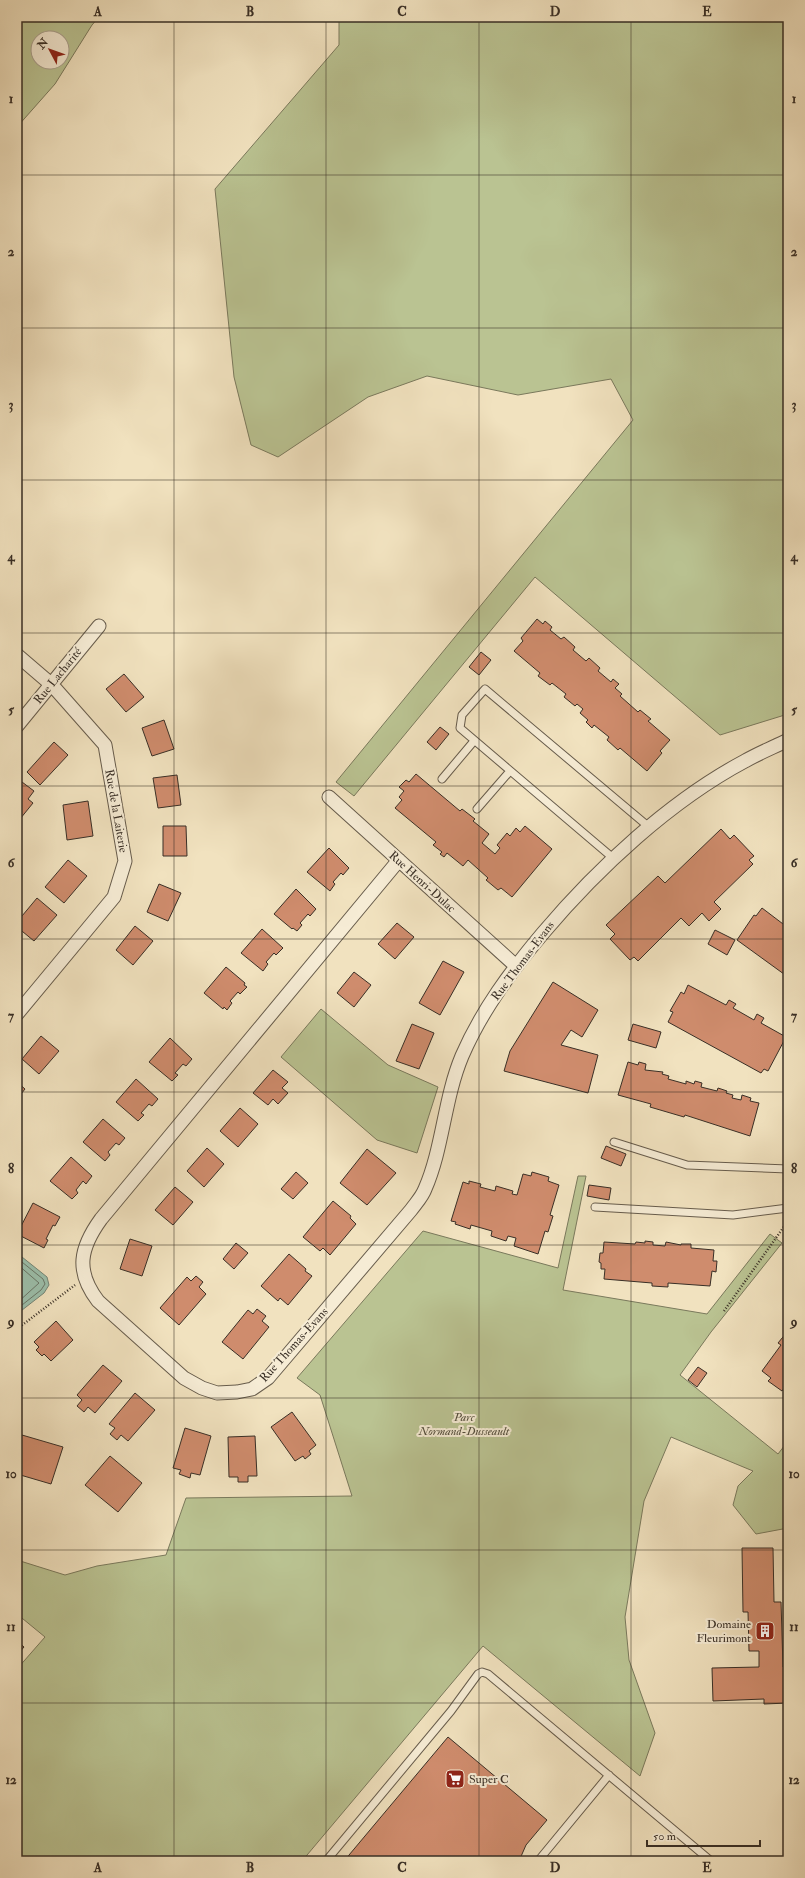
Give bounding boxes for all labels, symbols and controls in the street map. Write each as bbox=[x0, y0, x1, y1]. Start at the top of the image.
text: A bbox=[93, 4, 103, 20]
text: B bbox=[246, 4, 254, 20]
text: C bbox=[397, 4, 407, 20]
text: D bbox=[550, 4, 561, 20]
text: E bbox=[702, 4, 712, 20]
north arrow bbox=[30, 30, 70, 70]
text: N bbox=[34, 35, 52, 53]
text: 1 bbox=[9, 91, 14, 107]
text: 1 bbox=[792, 91, 797, 107]
text: 2 bbox=[8, 244, 15, 260]
text: 2 bbox=[791, 244, 798, 260]
text: 3 bbox=[9, 397, 14, 413]
text: 3 bbox=[792, 397, 797, 413]
text: 4 bbox=[6, 549, 15, 565]
text: 4 bbox=[789, 549, 798, 565]
street label: Rue Lacharité bbox=[31, 644, 86, 707]
text: 5 bbox=[8, 702, 14, 718]
text: 5 bbox=[791, 702, 797, 718]
street label: Rue de la Laiterie bbox=[101, 768, 131, 854]
street label: Rue Henri-Dulac bbox=[386, 848, 459, 916]
text: 6 bbox=[8, 855, 16, 871]
text: 6 bbox=[791, 855, 799, 871]
street label: Rue Thomas-Evans bbox=[488, 918, 558, 1004]
text: 7 bbox=[8, 1008, 15, 1024]
text: 7 bbox=[791, 1008, 798, 1024]
text: 8 bbox=[8, 1161, 14, 1177]
text: 8 bbox=[791, 1161, 797, 1177]
street label: Rue Thomas-Evans bbox=[257, 1305, 331, 1385]
text: 9 bbox=[6, 1314, 15, 1330]
text: 9 bbox=[789, 1314, 798, 1330]
park label: Parc Normand-Dusseault bbox=[418, 1410, 510, 1439]
text: 10 bbox=[5, 1466, 17, 1482]
text: 10 bbox=[788, 1466, 800, 1482]
place label: Domaine Fleurimont bbox=[697, 1617, 751, 1646]
text: 11 bbox=[6, 1619, 16, 1635]
text: 11 bbox=[789, 1619, 799, 1635]
building icon: Domaine Fleurimont bbox=[754, 1620, 776, 1642]
supermarket icon: Super C bbox=[444, 1768, 466, 1790]
text: 12 bbox=[5, 1772, 17, 1788]
place label: Super C bbox=[469, 1772, 509, 1787]
text: 12 bbox=[788, 1772, 800, 1788]
scale bar bbox=[647, 1822, 760, 1848]
text: 50 m bbox=[653, 1829, 677, 1844]
text: A bbox=[93, 1860, 103, 1876]
text: B bbox=[246, 1860, 254, 1876]
text: C bbox=[397, 1860, 407, 1876]
text: D bbox=[550, 1860, 561, 1876]
text: E bbox=[702, 1860, 712, 1876]

